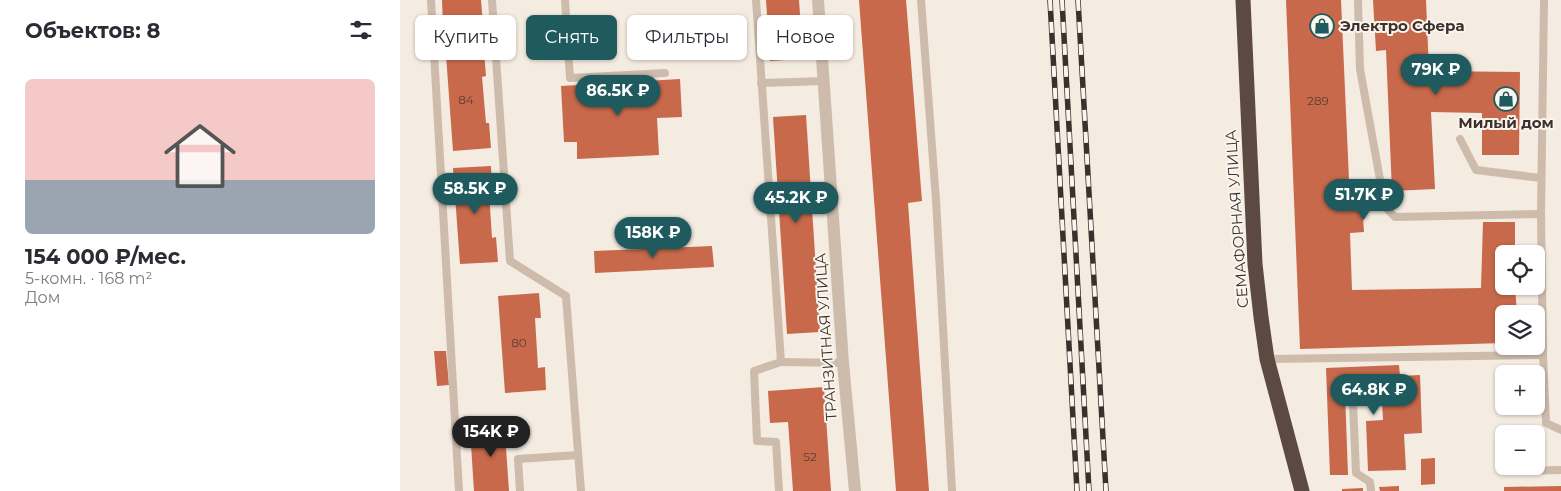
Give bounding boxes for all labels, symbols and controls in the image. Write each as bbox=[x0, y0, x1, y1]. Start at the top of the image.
shop icon: Электро Сфера bbox=[1309, 13, 1335, 39]
chip: Купить bbox=[415, 15, 516, 60]
chip: Снять bbox=[526, 15, 617, 60]
chip: Фильтры bbox=[627, 15, 747, 60]
chip: Новое bbox=[757, 15, 853, 60]
icon: filters bbox=[347, 16, 375, 44]
place label: Электро Сфера bbox=[1340, 16, 1464, 35]
text: Объектов: 8 bbox=[25, 18, 160, 43]
pin: 79K ₽ bbox=[1401, 54, 1471, 96]
text: 79K ₽ bbox=[1412, 60, 1460, 79]
pin: 86.5K ₽ bbox=[572, 74, 664, 117]
text: 86.5K ₽ bbox=[586, 81, 650, 100]
shop icon: Милый дом bbox=[1493, 86, 1519, 112]
house number: 84 bbox=[458, 92, 474, 107]
house number: 289 bbox=[1307, 93, 1329, 108]
icon: home bbox=[155, 111, 245, 201]
place label: Милый дом bbox=[1458, 113, 1554, 132]
street label: СЕМАФОРНАЯ УЛИЦА bbox=[1221, 129, 1252, 309]
pin: 58.5K ₽ bbox=[429, 172, 521, 215]
pin: 51.7K ₽ bbox=[1318, 178, 1410, 221]
text: 58.5K ₽ bbox=[444, 179, 506, 198]
pin: 45.2K ₽ bbox=[750, 182, 842, 224]
text: 51.7K ₽ bbox=[1335, 185, 1393, 204]
text: 45.2K ₽ bbox=[764, 188, 828, 207]
pin: 158K ₽ bbox=[612, 216, 694, 259]
text: 158K ₽ bbox=[625, 223, 681, 242]
text: 154 000 ₽/мес. bbox=[25, 244, 186, 269]
map controls bbox=[1495, 245, 1545, 475]
button: locate bbox=[1495, 245, 1545, 295]
street label: ТРАНЗИТНАЯ УЛИЦА bbox=[810, 252, 841, 422]
text: 5-комн. · 168 m² bbox=[25, 269, 152, 288]
text: Дом bbox=[25, 288, 60, 307]
button: layers bbox=[1495, 305, 1545, 355]
house number: 80 bbox=[511, 335, 527, 350]
button: + bbox=[1495, 365, 1545, 415]
pin: 64.8K ₽ bbox=[1328, 374, 1420, 416]
text: 64.8K ₽ bbox=[1341, 380, 1407, 399]
pin: 154K ₽ bbox=[450, 416, 532, 458]
text: 154K ₽ bbox=[463, 422, 519, 441]
button: − bbox=[1495, 425, 1545, 475]
house number: 52 bbox=[803, 449, 817, 464]

